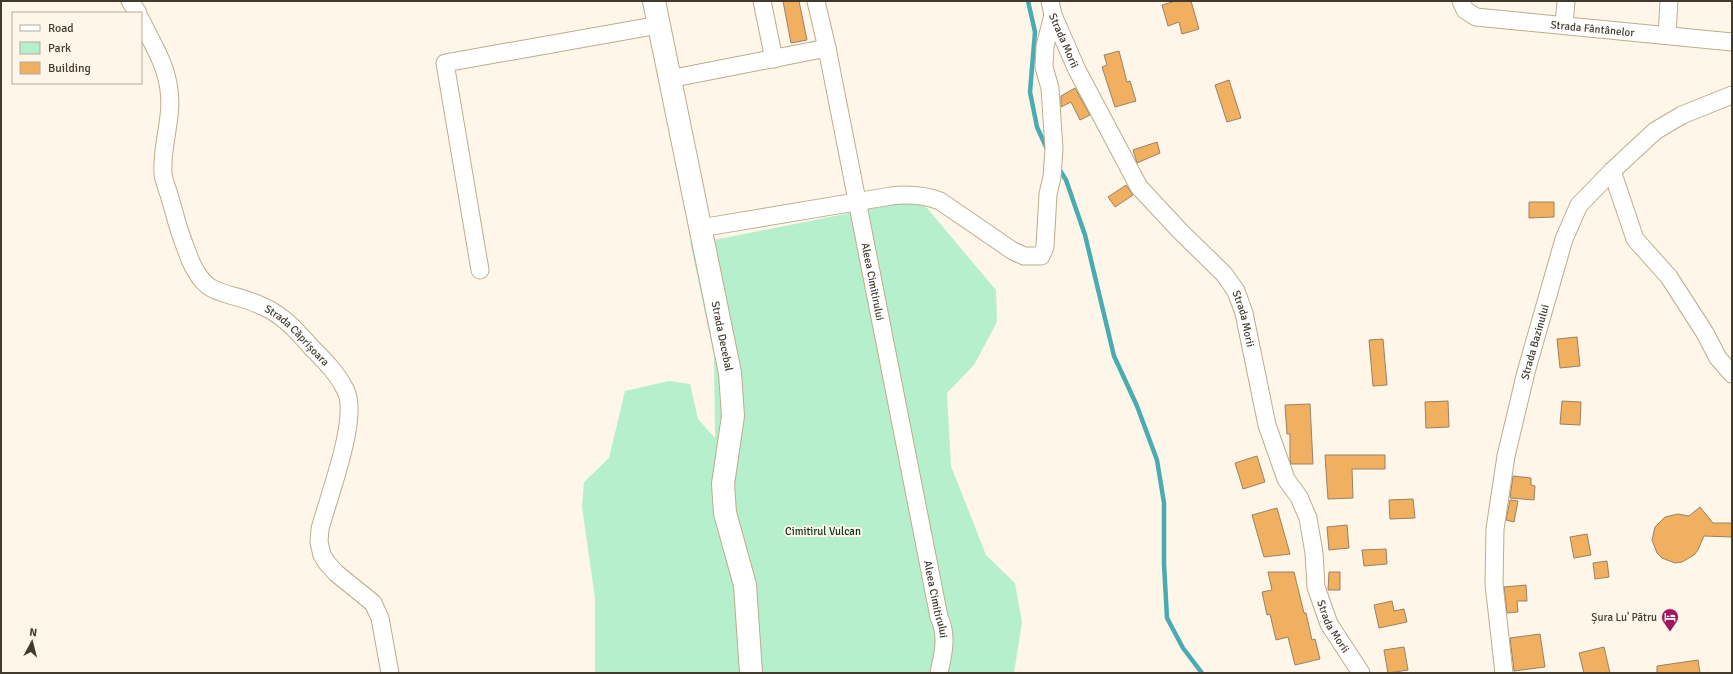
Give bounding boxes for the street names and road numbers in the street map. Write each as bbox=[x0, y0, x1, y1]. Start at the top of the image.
street label: Strada Morii bbox=[1046, 11, 1081, 70]
street label: Strada Fântânelor bbox=[1550, 18, 1635, 39]
street label: Aleea Cimitirului bbox=[858, 241, 887, 322]
street label: Strada Morii bbox=[1229, 289, 1257, 348]
street label: Strada Decebal bbox=[708, 300, 735, 372]
street label: Strada Căprișoara bbox=[262, 302, 332, 369]
street label: Strada Bazinului bbox=[1518, 303, 1552, 381]
street label: Aleea Cimitirului bbox=[921, 559, 950, 638]
street label: Strada Morii bbox=[1314, 598, 1352, 656]

